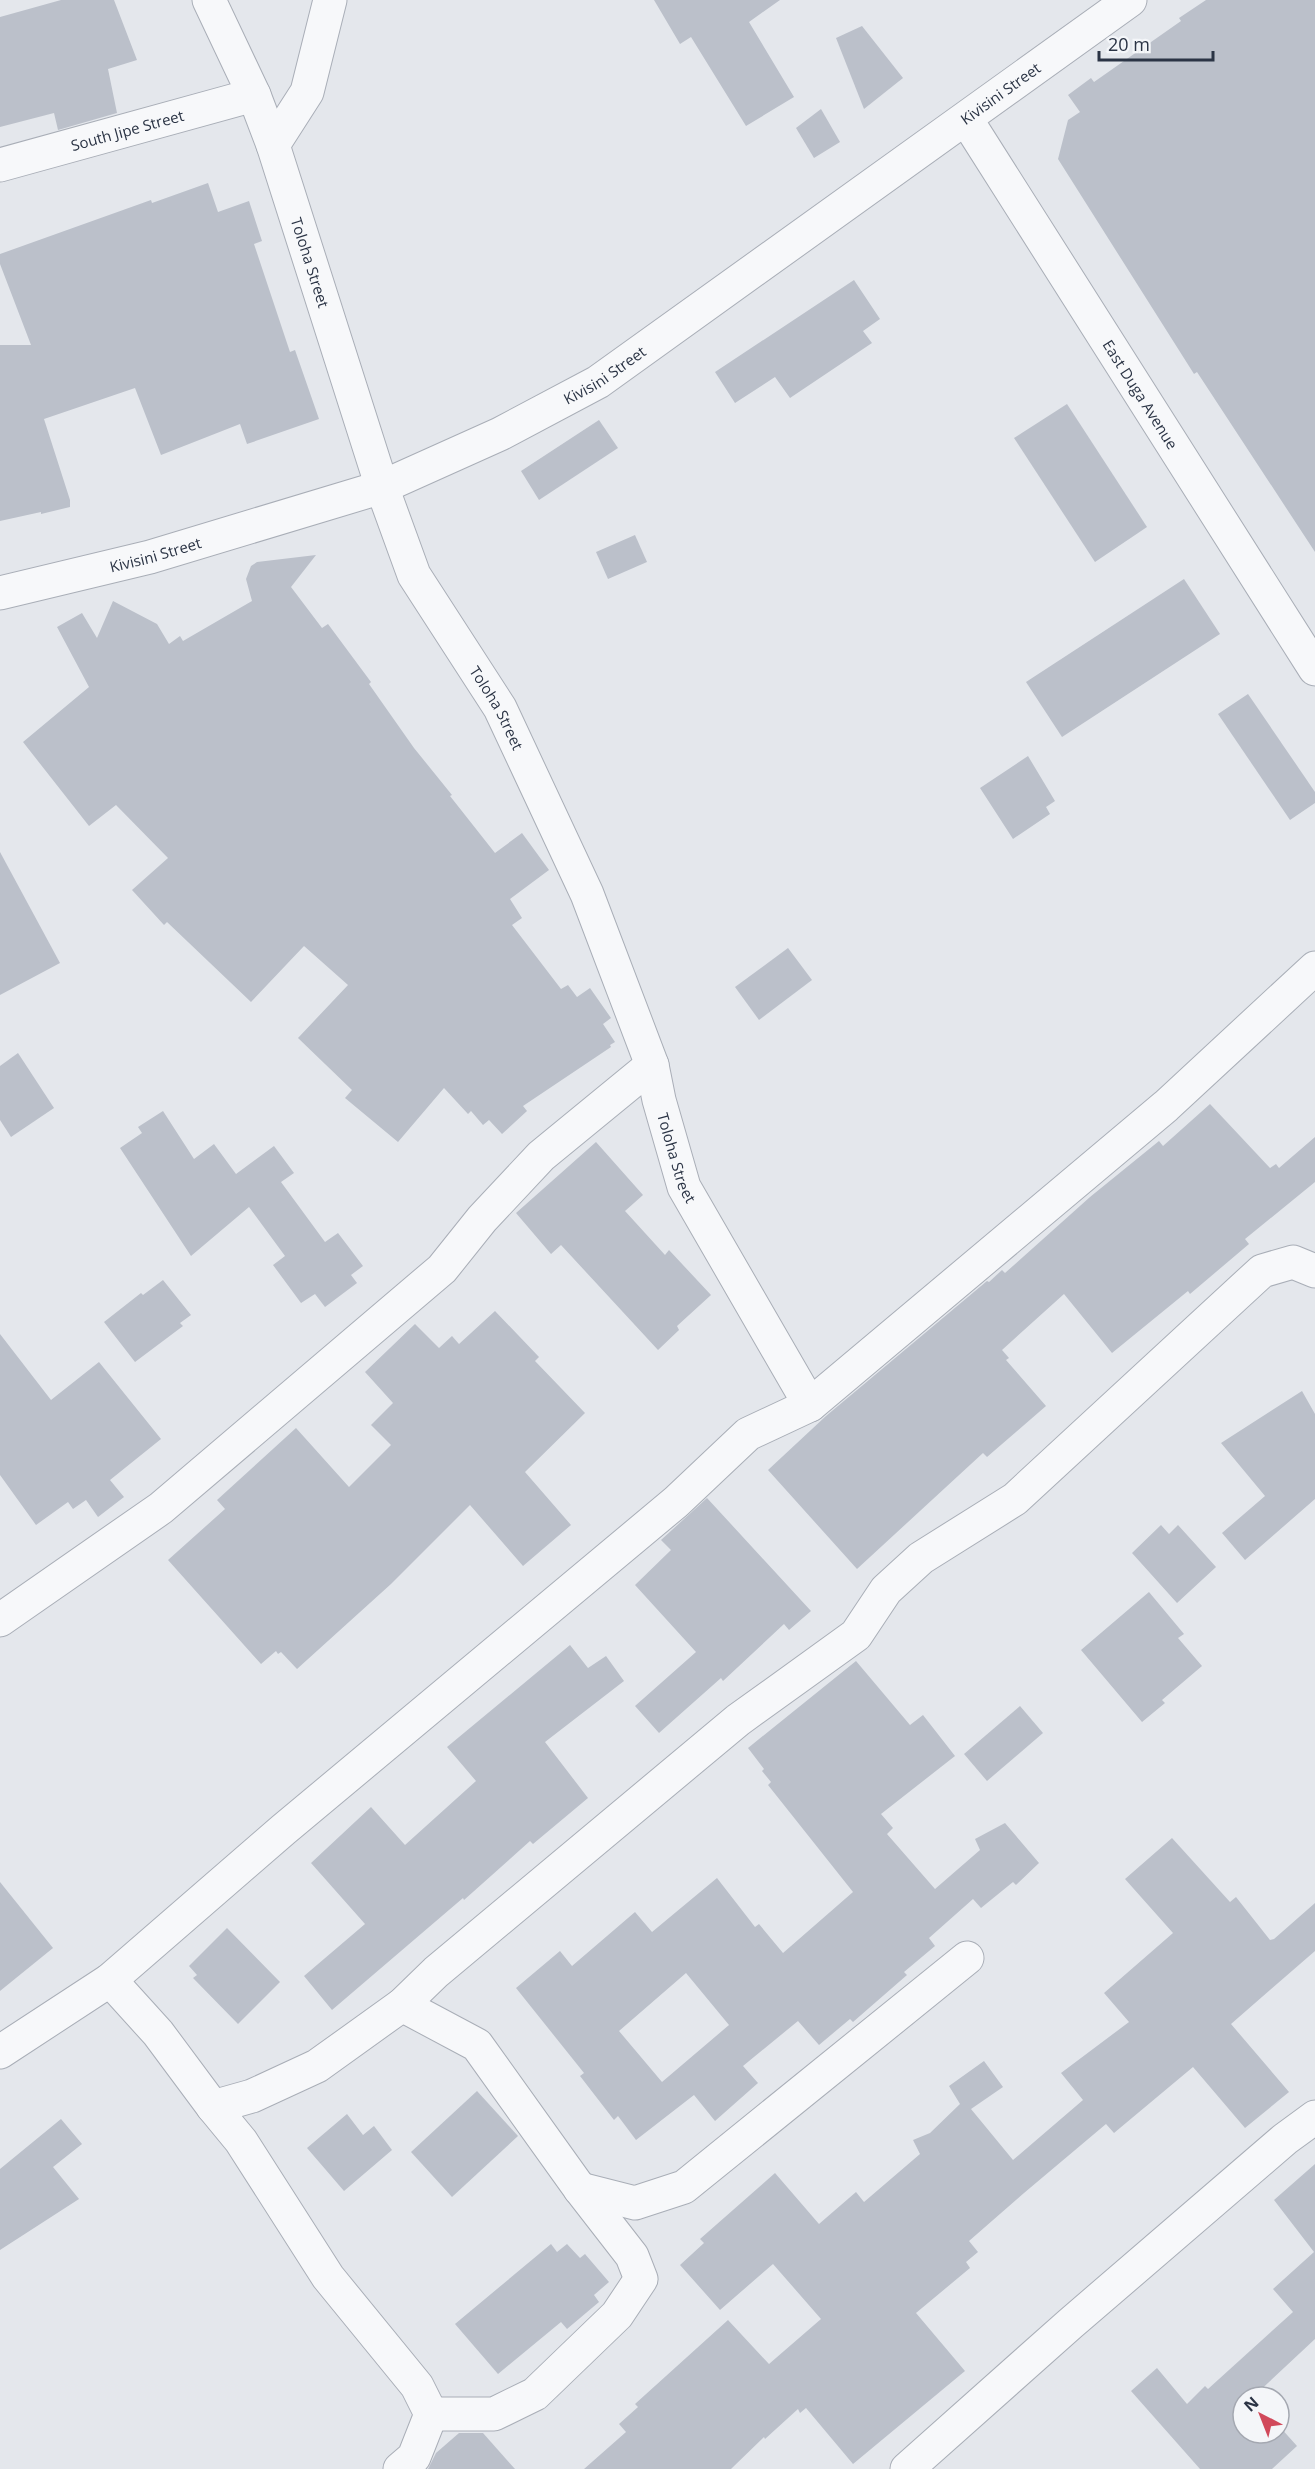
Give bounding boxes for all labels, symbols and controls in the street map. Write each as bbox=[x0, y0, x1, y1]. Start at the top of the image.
scale bar bbox=[1099, 24, 1213, 62]
text: 20 m bbox=[1108, 32, 1150, 56]
street label: Kivisini Street bbox=[956, 58, 1044, 129]
street label: South Jipe Street bbox=[69, 105, 186, 155]
street label: Toloha Street bbox=[287, 215, 334, 310]
street label: East Duga Avenue bbox=[1098, 336, 1183, 453]
street label: Kivisini Street bbox=[560, 341, 649, 409]
street label: Kivisini Street bbox=[107, 532, 203, 576]
street label: Toloha Street bbox=[465, 662, 528, 753]
street label: Toloha Street bbox=[653, 1110, 701, 1206]
north arrow bbox=[1231, 2385, 1291, 2445]
text: N bbox=[1239, 2391, 1263, 2416]

